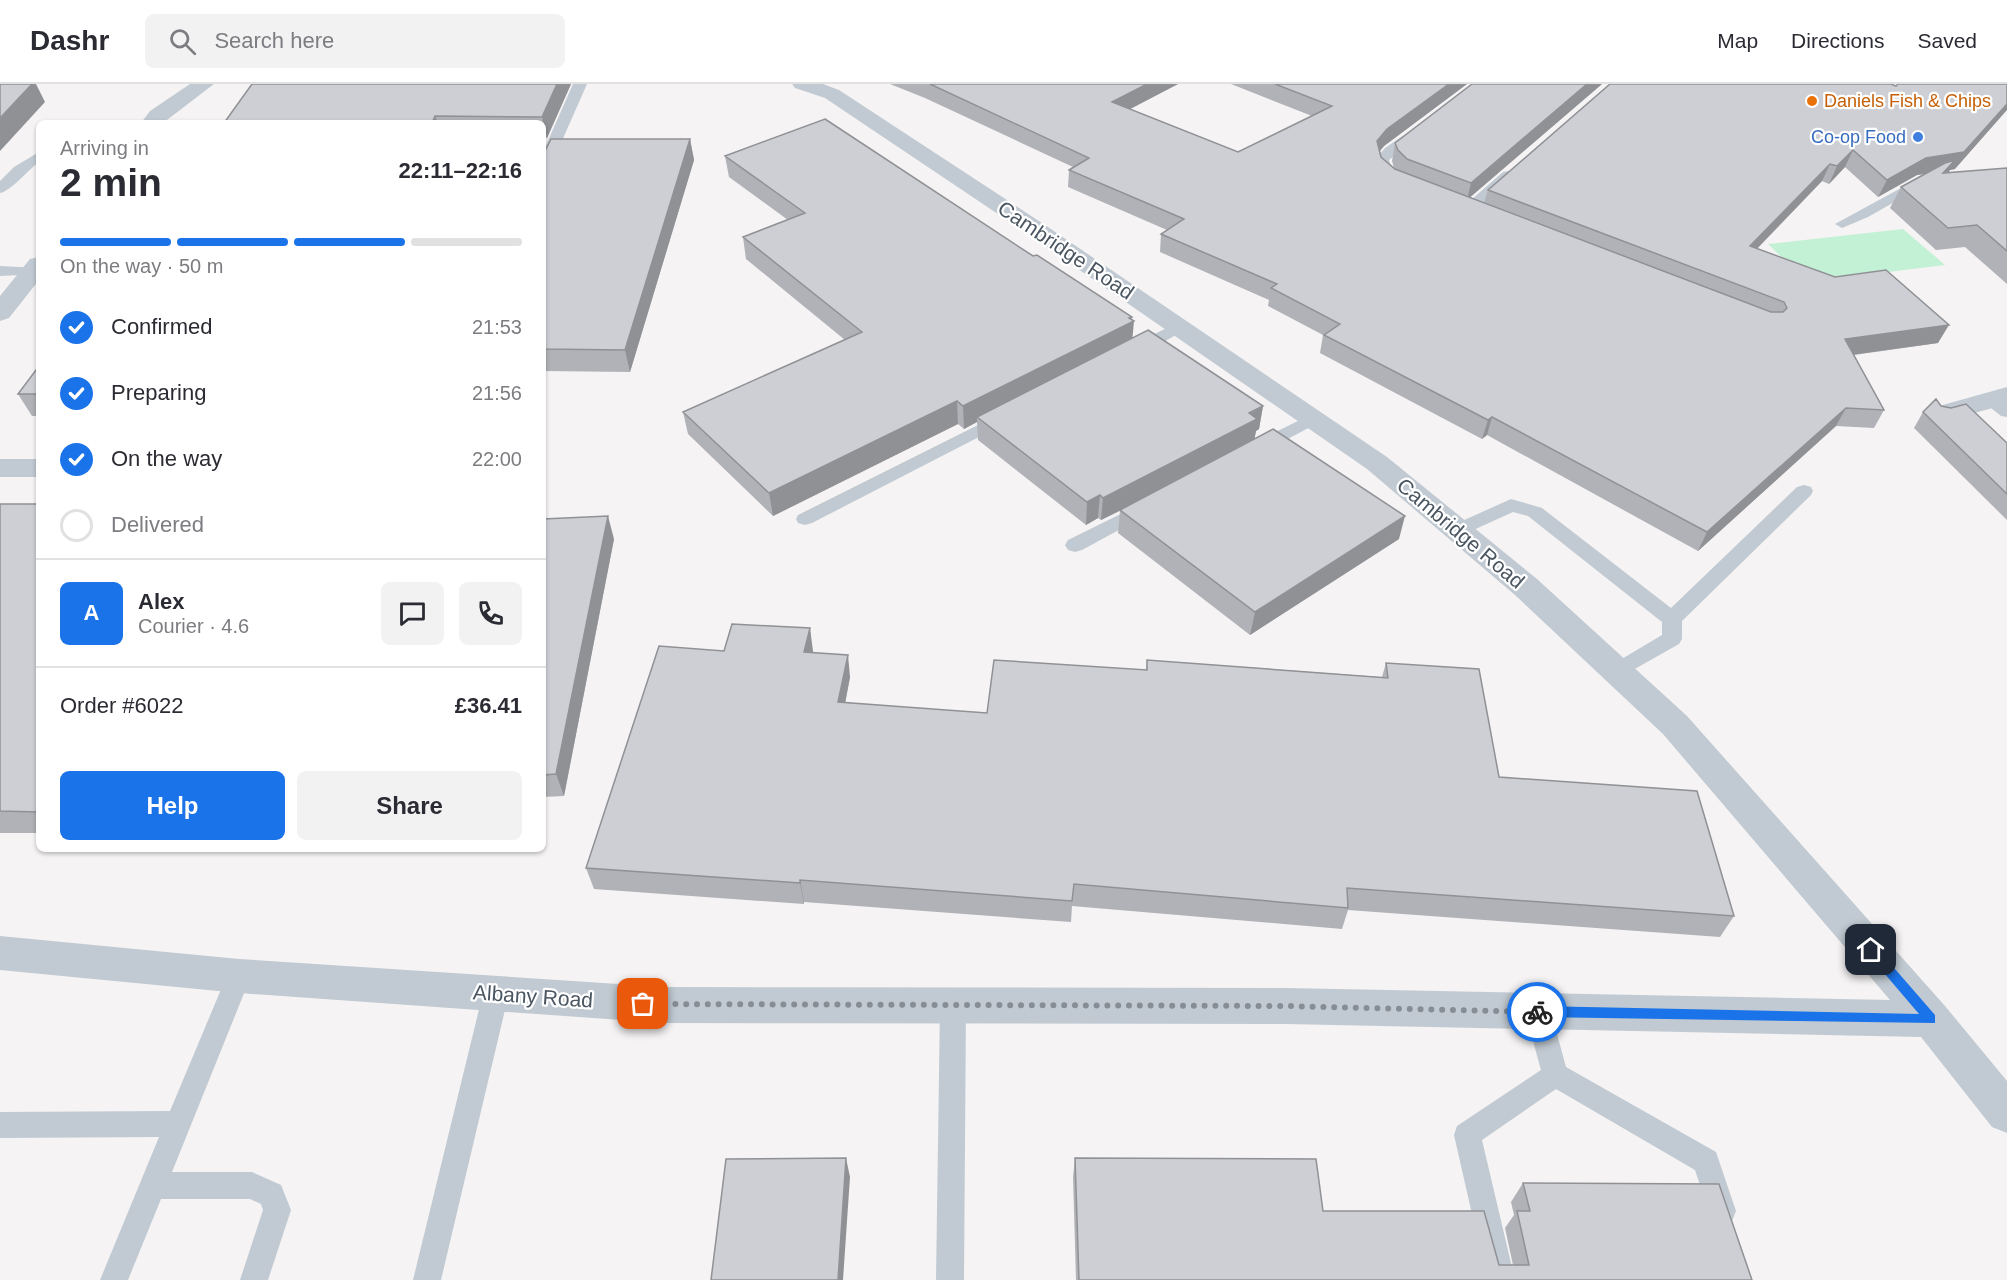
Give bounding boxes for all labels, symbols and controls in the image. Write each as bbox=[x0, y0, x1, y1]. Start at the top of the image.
search box bbox=[145, 14, 565, 68]
text: Dashr bbox=[30, 25, 109, 56]
icon: search bbox=[166, 25, 199, 58]
text: Search here bbox=[214, 28, 334, 53]
text: Map bbox=[1717, 29, 1758, 52]
text: Directions bbox=[1791, 29, 1884, 52]
text: Saved bbox=[1917, 29, 1977, 52]
place label: Daniels Fish & Chips bbox=[1824, 91, 1991, 111]
marker: Daniels Fish & Chips bbox=[1805, 94, 1819, 108]
place label: Co-op Food bbox=[1811, 127, 1906, 147]
marker: Co-op Food bbox=[1911, 130, 1925, 144]
text: Arriving in bbox=[60, 137, 149, 159]
text: 22:11–22:16 bbox=[398, 158, 522, 183]
text: 2 min bbox=[60, 161, 162, 204]
street label: Cambridge Road bbox=[994, 196, 1138, 304]
text: On the way · 50 m bbox=[60, 255, 223, 277]
icon: check bbox=[60, 311, 93, 344]
text: Confirmed bbox=[111, 314, 212, 339]
text: 21:53 bbox=[472, 316, 522, 338]
icon: check bbox=[60, 377, 93, 410]
text: Preparing bbox=[111, 380, 206, 405]
text: 21:56 bbox=[472, 382, 522, 404]
icon: check bbox=[60, 443, 93, 476]
text: On the way bbox=[111, 446, 222, 471]
text: 22:00 bbox=[472, 448, 522, 470]
street label: Cambridge Road bbox=[1393, 473, 1529, 593]
text: Delivered bbox=[111, 512, 204, 537]
button: chat bbox=[381, 582, 444, 645]
button: phone bbox=[459, 582, 522, 645]
text: Alex bbox=[138, 589, 184, 614]
text: A bbox=[84, 600, 99, 625]
text: Courier · 4.6 bbox=[138, 615, 249, 637]
text: Order #6022 bbox=[60, 693, 184, 718]
text: £36.41 bbox=[455, 693, 522, 718]
button: Help bbox=[60, 771, 285, 840]
button: Share bbox=[297, 771, 522, 840]
pin bbox=[1845, 924, 1896, 975]
icon: home bbox=[1854, 933, 1887, 966]
pin bbox=[617, 978, 668, 1029]
street label: Albany Road bbox=[472, 980, 594, 1012]
courier bbox=[1507, 982, 1567, 1042]
icon: bag bbox=[626, 987, 659, 1020]
icon: bike bbox=[1521, 996, 1554, 1029]

